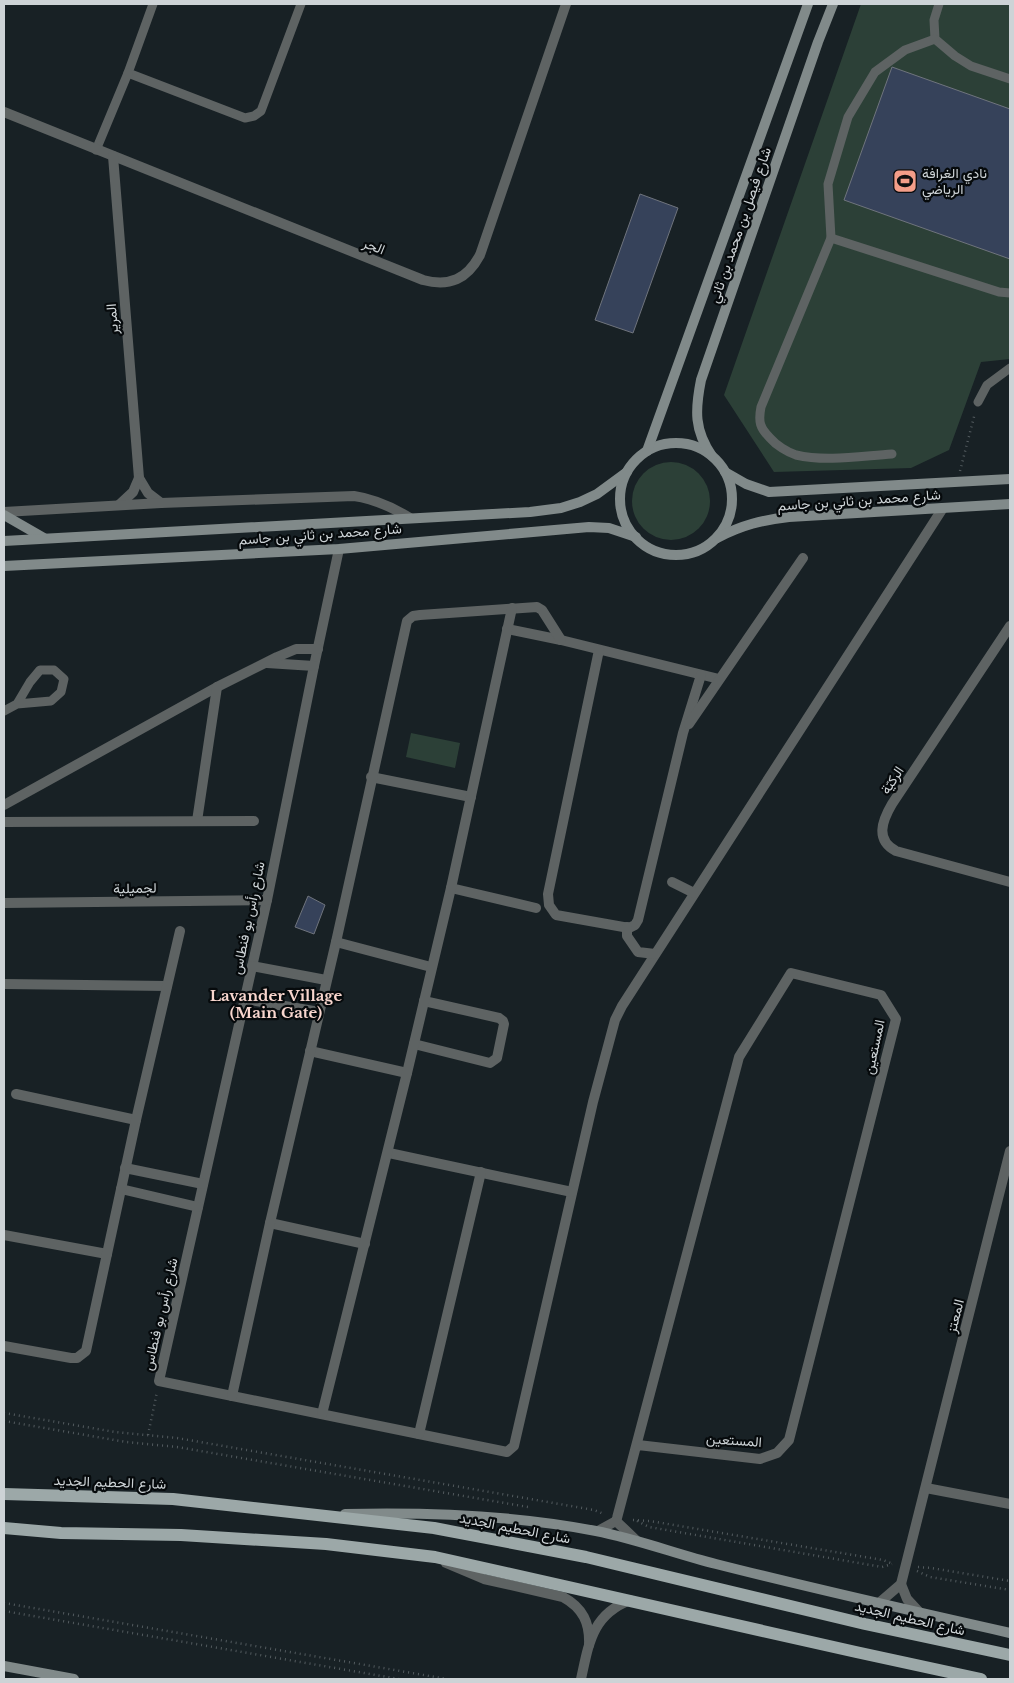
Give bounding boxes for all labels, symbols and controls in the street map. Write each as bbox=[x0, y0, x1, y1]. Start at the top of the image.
street label: شارع فيصل بن محمد بن ثاني bbox=[705, 145, 778, 306]
place label: نادي الغرافة الرياضي bbox=[922, 164, 987, 201]
sports icon: نادي الغرافة الرياضي bbox=[892, 168, 918, 194]
street label: الجر bbox=[359, 233, 388, 259]
street label: المرير bbox=[102, 303, 122, 336]
street label: شارع محمد بن ثاني بن جاسم bbox=[777, 485, 941, 518]
street label: شارع محمد بن ثاني بن جاسم bbox=[238, 519, 402, 552]
street label: الركيّة bbox=[876, 763, 908, 797]
street label: شارع رأس بو فنطاس bbox=[227, 860, 271, 977]
street label: لجميلية bbox=[113, 879, 157, 897]
district label: Lavander Village (Main Gate) bbox=[210, 986, 342, 1022]
street label: المستعين bbox=[859, 1018, 889, 1076]
street label: شارع رأس بو فنطاس bbox=[138, 1256, 184, 1372]
street label: المعتز bbox=[942, 1297, 968, 1336]
street label: المستعين bbox=[706, 1429, 762, 1451]
street label: شارع الحطيم الجديد bbox=[53, 1471, 167, 1495]
street label: شارع الحطيم الجديد bbox=[458, 1508, 572, 1550]
street label: شارع الحطيم الجديد bbox=[853, 1597, 967, 1641]

